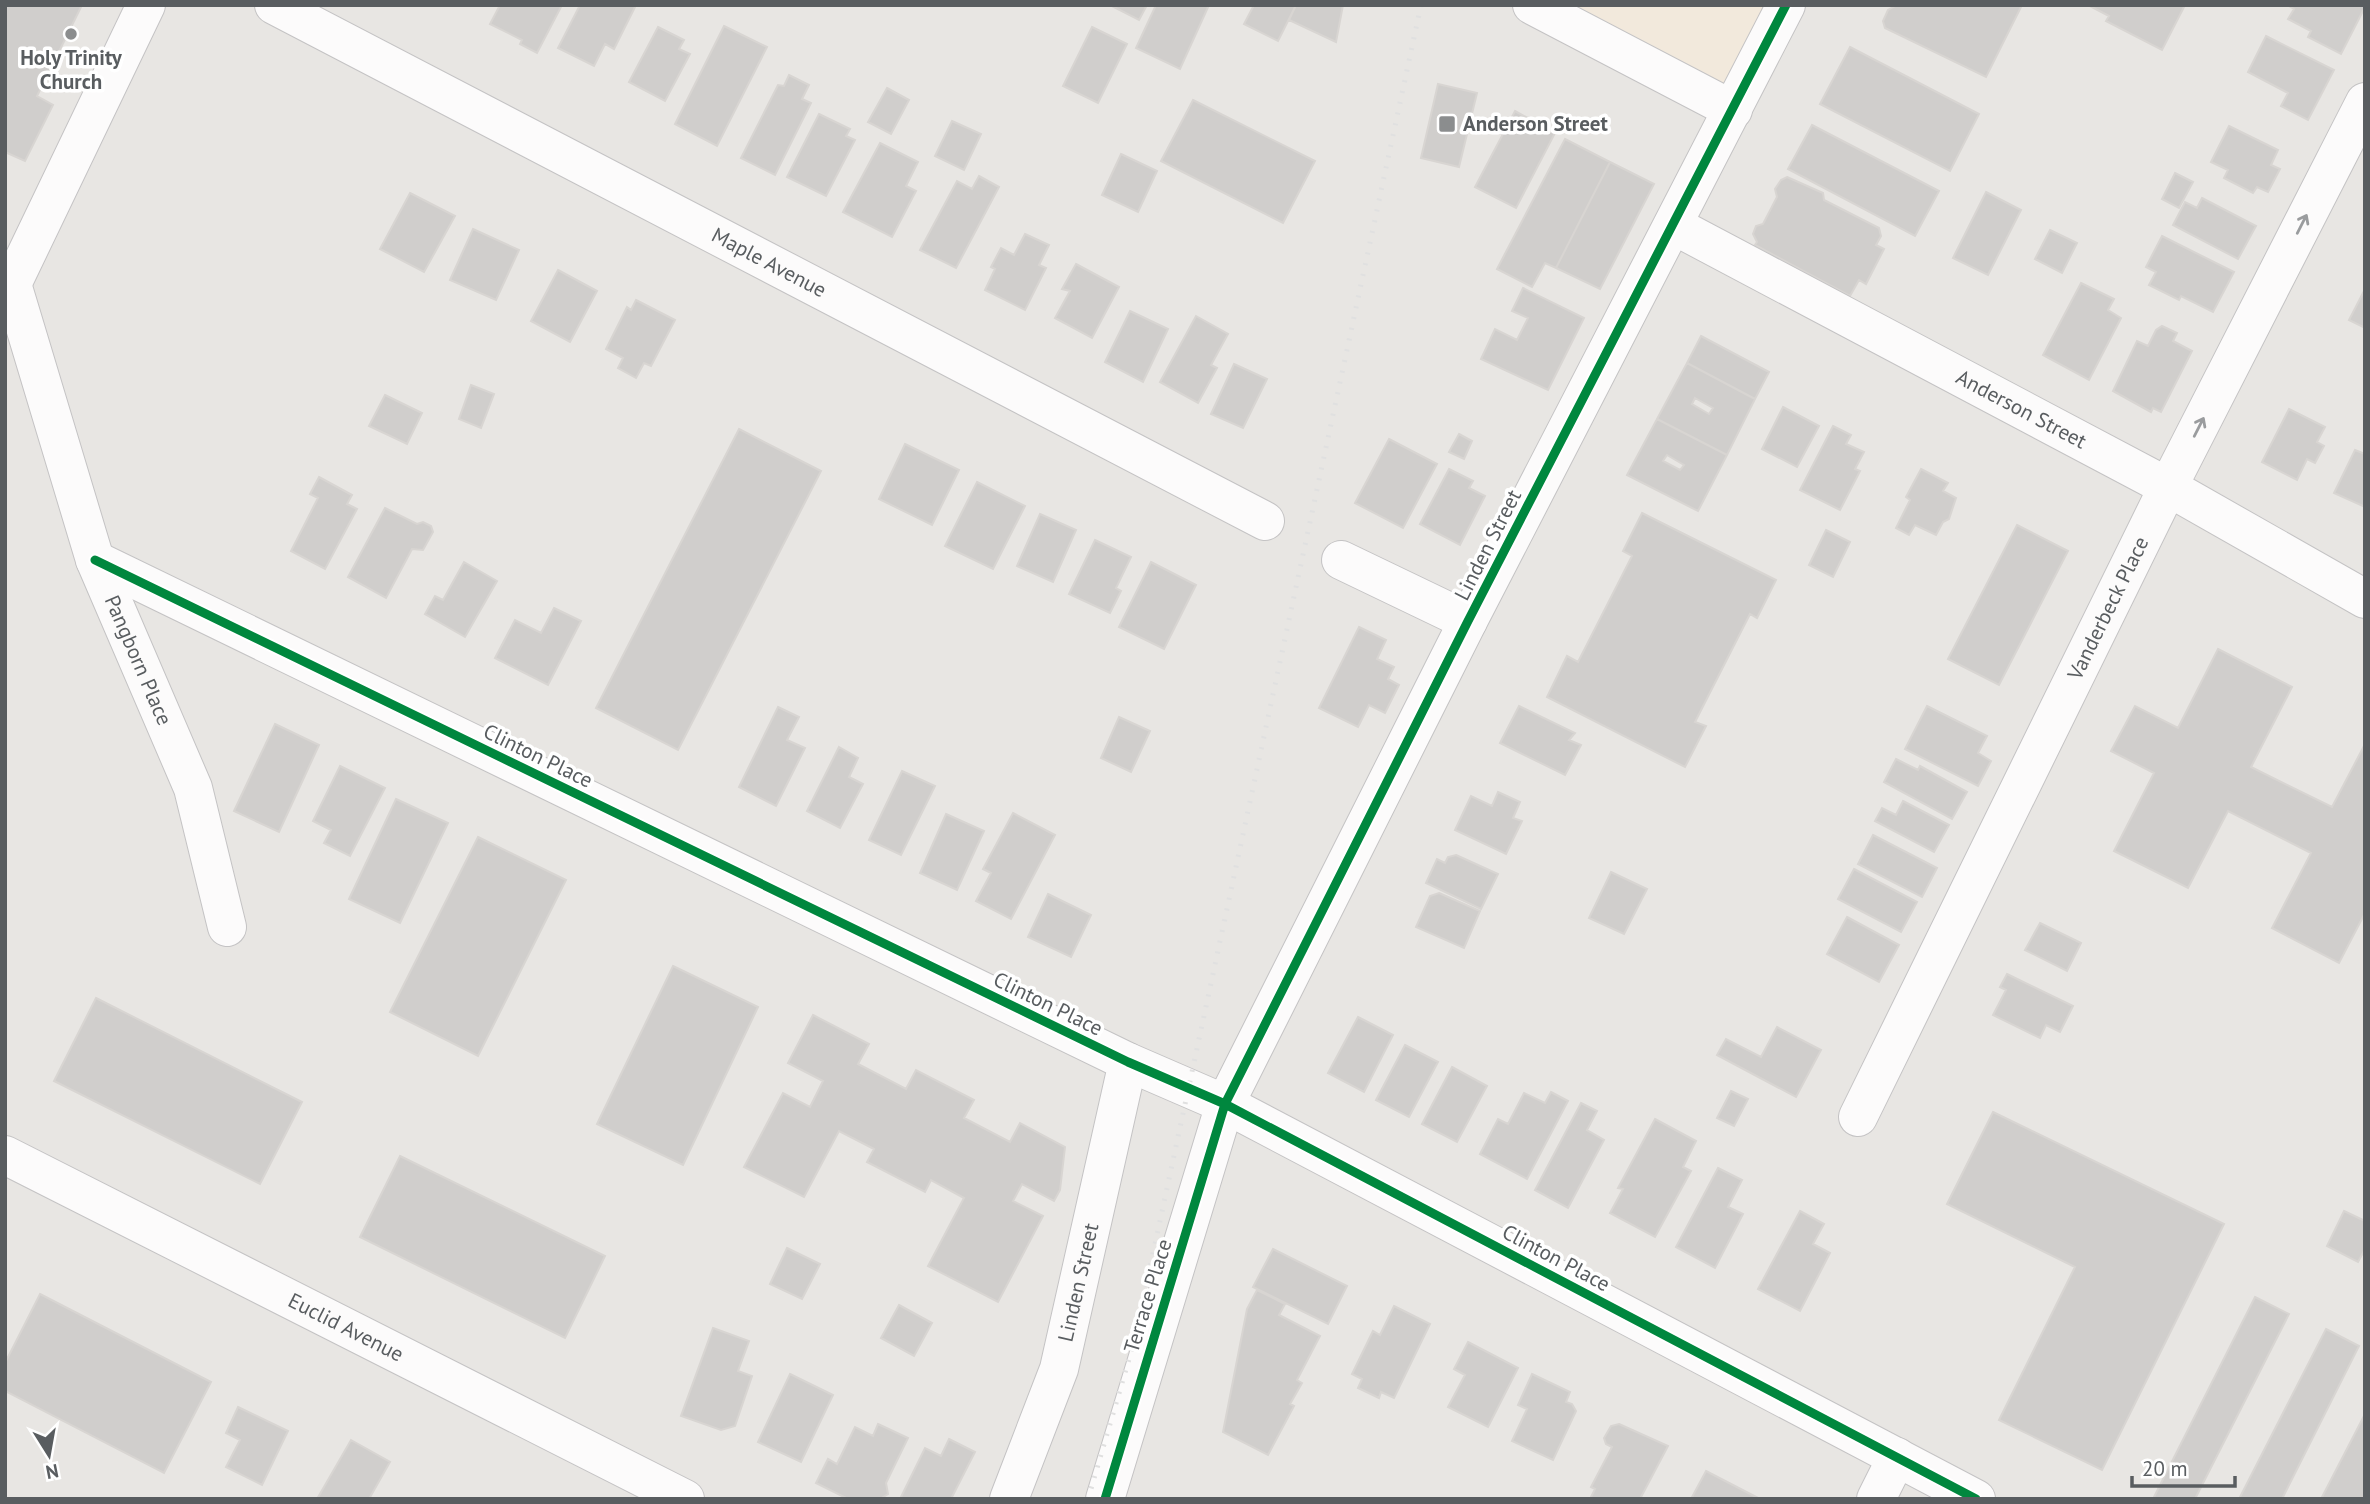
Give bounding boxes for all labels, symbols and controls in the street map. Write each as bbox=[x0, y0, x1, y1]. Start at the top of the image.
marker: Holy Trinity Church bbox=[63, 26, 79, 42]
place label: Holy Trinity Church bbox=[20, 44, 123, 95]
place label: Anderson Street bbox=[1463, 110, 1608, 137]
marker: Anderson Street bbox=[1437, 114, 1457, 134]
one-way arrow bbox=[2296, 214, 2310, 235]
street label: Maple Avenue bbox=[707, 221, 831, 303]
street label: Anderson Street bbox=[1952, 363, 2091, 454]
one-way arrow bbox=[2192, 417, 2206, 437]
street label: Linden Street bbox=[1448, 485, 1527, 605]
street label: Vanderbeck Place bbox=[2061, 532, 2154, 685]
street label: Pangborn Place bbox=[99, 591, 178, 729]
street label: Clinton Place bbox=[479, 717, 597, 794]
street label: Clinton Place bbox=[989, 965, 1107, 1042]
street label: Clinton Place bbox=[1498, 1218, 1615, 1297]
street label: Linden Street bbox=[1052, 1220, 1104, 1344]
street label: Terrace Place bbox=[1117, 1236, 1178, 1356]
street label: Euclid Avenue bbox=[284, 1287, 408, 1367]
north arrow bbox=[14, 1420, 84, 1490]
scale bar bbox=[2132, 1444, 2235, 1488]
text: 20 m bbox=[2142, 1455, 2188, 1482]
text: N bbox=[44, 1459, 61, 1485]

